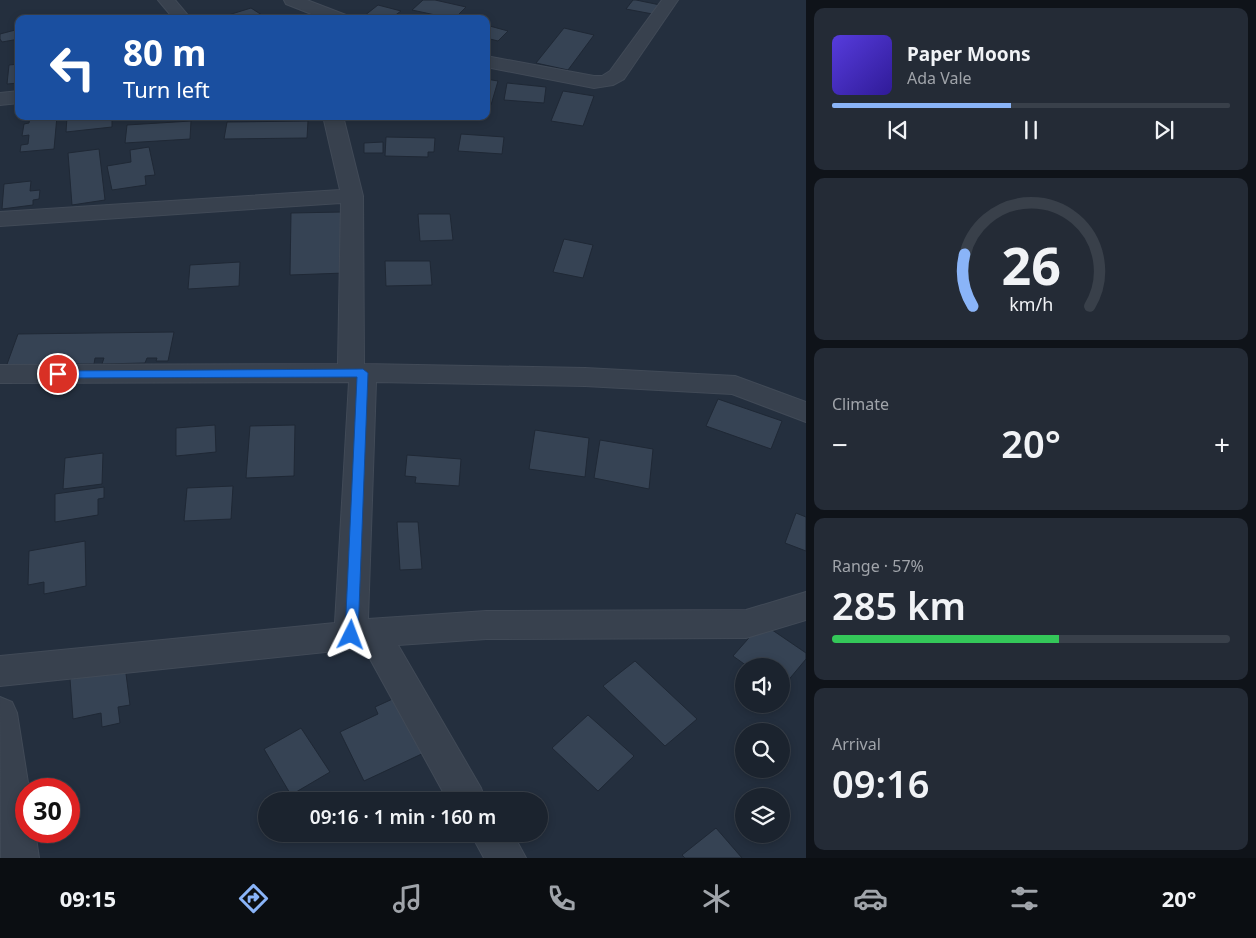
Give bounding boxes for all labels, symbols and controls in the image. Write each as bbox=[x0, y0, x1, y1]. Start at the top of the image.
text: 80 m bbox=[123, 29, 206, 76]
icon: left bbox=[40, 35, 105, 100]
text: Paper Moons bbox=[907, 41, 1031, 67]
text: Ada Vale bbox=[907, 67, 972, 89]
text: Turn left bbox=[123, 74, 210, 104]
icon: previous bbox=[884, 116, 912, 144]
icon: pause bbox=[1017, 116, 1045, 144]
icon: next bbox=[1150, 116, 1178, 144]
text: 26 bbox=[1001, 229, 1061, 300]
text: km/h bbox=[1009, 292, 1053, 316]
pin bbox=[37, 353, 79, 395]
icon: arrive bbox=[44, 360, 72, 388]
text: Climate bbox=[832, 393, 889, 415]
text: 20° bbox=[1001, 417, 1061, 469]
text: − bbox=[832, 425, 848, 463]
text: + bbox=[1214, 425, 1230, 463]
text: Range · 57% bbox=[832, 555, 924, 577]
text: 285 km bbox=[832, 579, 966, 631]
position arrow bbox=[324, 608, 376, 660]
map controls bbox=[735, 658, 790, 843]
button: sound bbox=[735, 658, 790, 713]
button: search bbox=[735, 723, 790, 778]
text: Arrival bbox=[832, 733, 881, 755]
text: 09:16 bbox=[832, 757, 929, 809]
speed limit sign: 30 bbox=[15, 778, 80, 843]
button: layers bbox=[735, 788, 790, 843]
text: 09:16 · 1 min · 160 m bbox=[310, 804, 496, 830]
icon: directions bbox=[236, 881, 271, 916]
icon: music bbox=[390, 881, 425, 916]
icon: phone bbox=[544, 881, 579, 916]
icon: climate bbox=[699, 881, 734, 916]
icon: car bbox=[853, 881, 888, 916]
icon: filters bbox=[1007, 881, 1042, 916]
text: 09:15 bbox=[60, 883, 116, 913]
text: 20° bbox=[1162, 883, 1196, 913]

